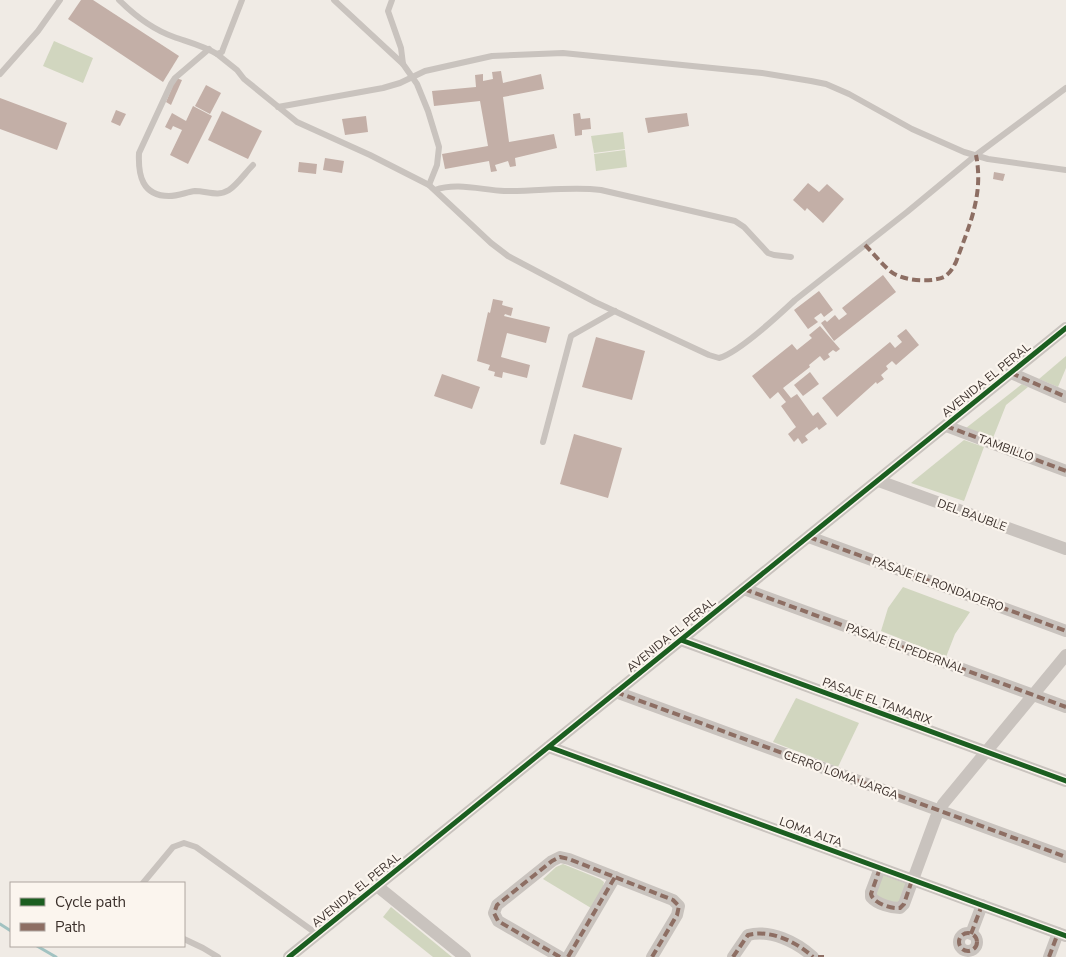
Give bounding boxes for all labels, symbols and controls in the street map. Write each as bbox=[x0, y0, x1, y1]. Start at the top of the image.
street label: AVENIDA EL PERAL bbox=[938, 339, 1034, 421]
street label: TAMBILLO bbox=[976, 431, 1036, 465]
street label: DEL BAUBLE bbox=[935, 495, 1009, 535]
street label: PASAJE EL RONDADERO bbox=[870, 553, 1006, 615]
street label: AVENIDA EL PERAL bbox=[623, 594, 719, 676]
street label: PASAJE EL PEDERNAL bbox=[844, 619, 967, 677]
street label: PASAJE EL TAMARIX bbox=[820, 674, 934, 728]
street label: CERRO LOMA LARGA bbox=[781, 747, 901, 803]
street label: LOMA ALTA bbox=[777, 813, 845, 851]
street label: AVENIDA EL PERAL bbox=[308, 849, 404, 931]
legend bbox=[10, 882, 185, 947]
text: Cycle path bbox=[55, 892, 126, 912]
text: Path bbox=[55, 917, 86, 937]

